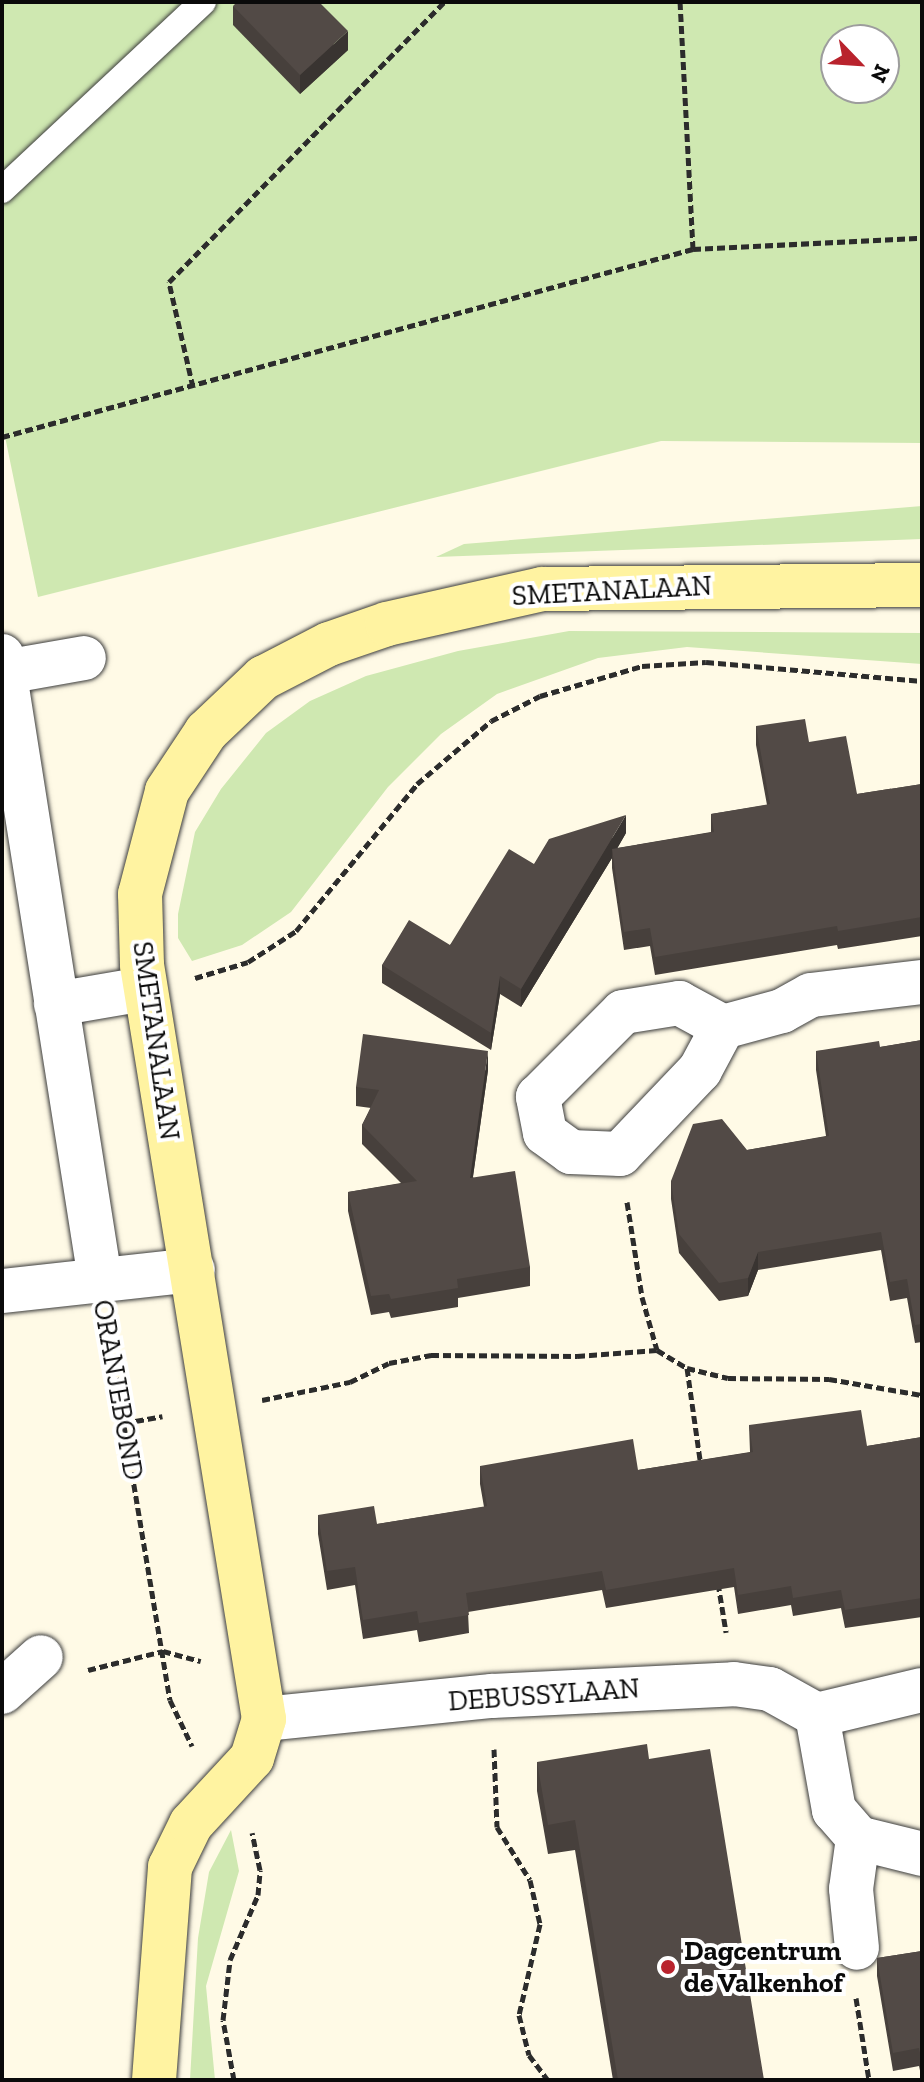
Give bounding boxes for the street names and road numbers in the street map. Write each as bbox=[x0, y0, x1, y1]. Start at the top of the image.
street label: SMETANALAAN bbox=[511, 569, 713, 613]
street label: SMETANALAAN bbox=[125, 939, 187, 1143]
street label: ORANJEBOND bbox=[86, 1297, 150, 1483]
street label: DEBUSSYLAAN bbox=[447, 1672, 641, 1718]

